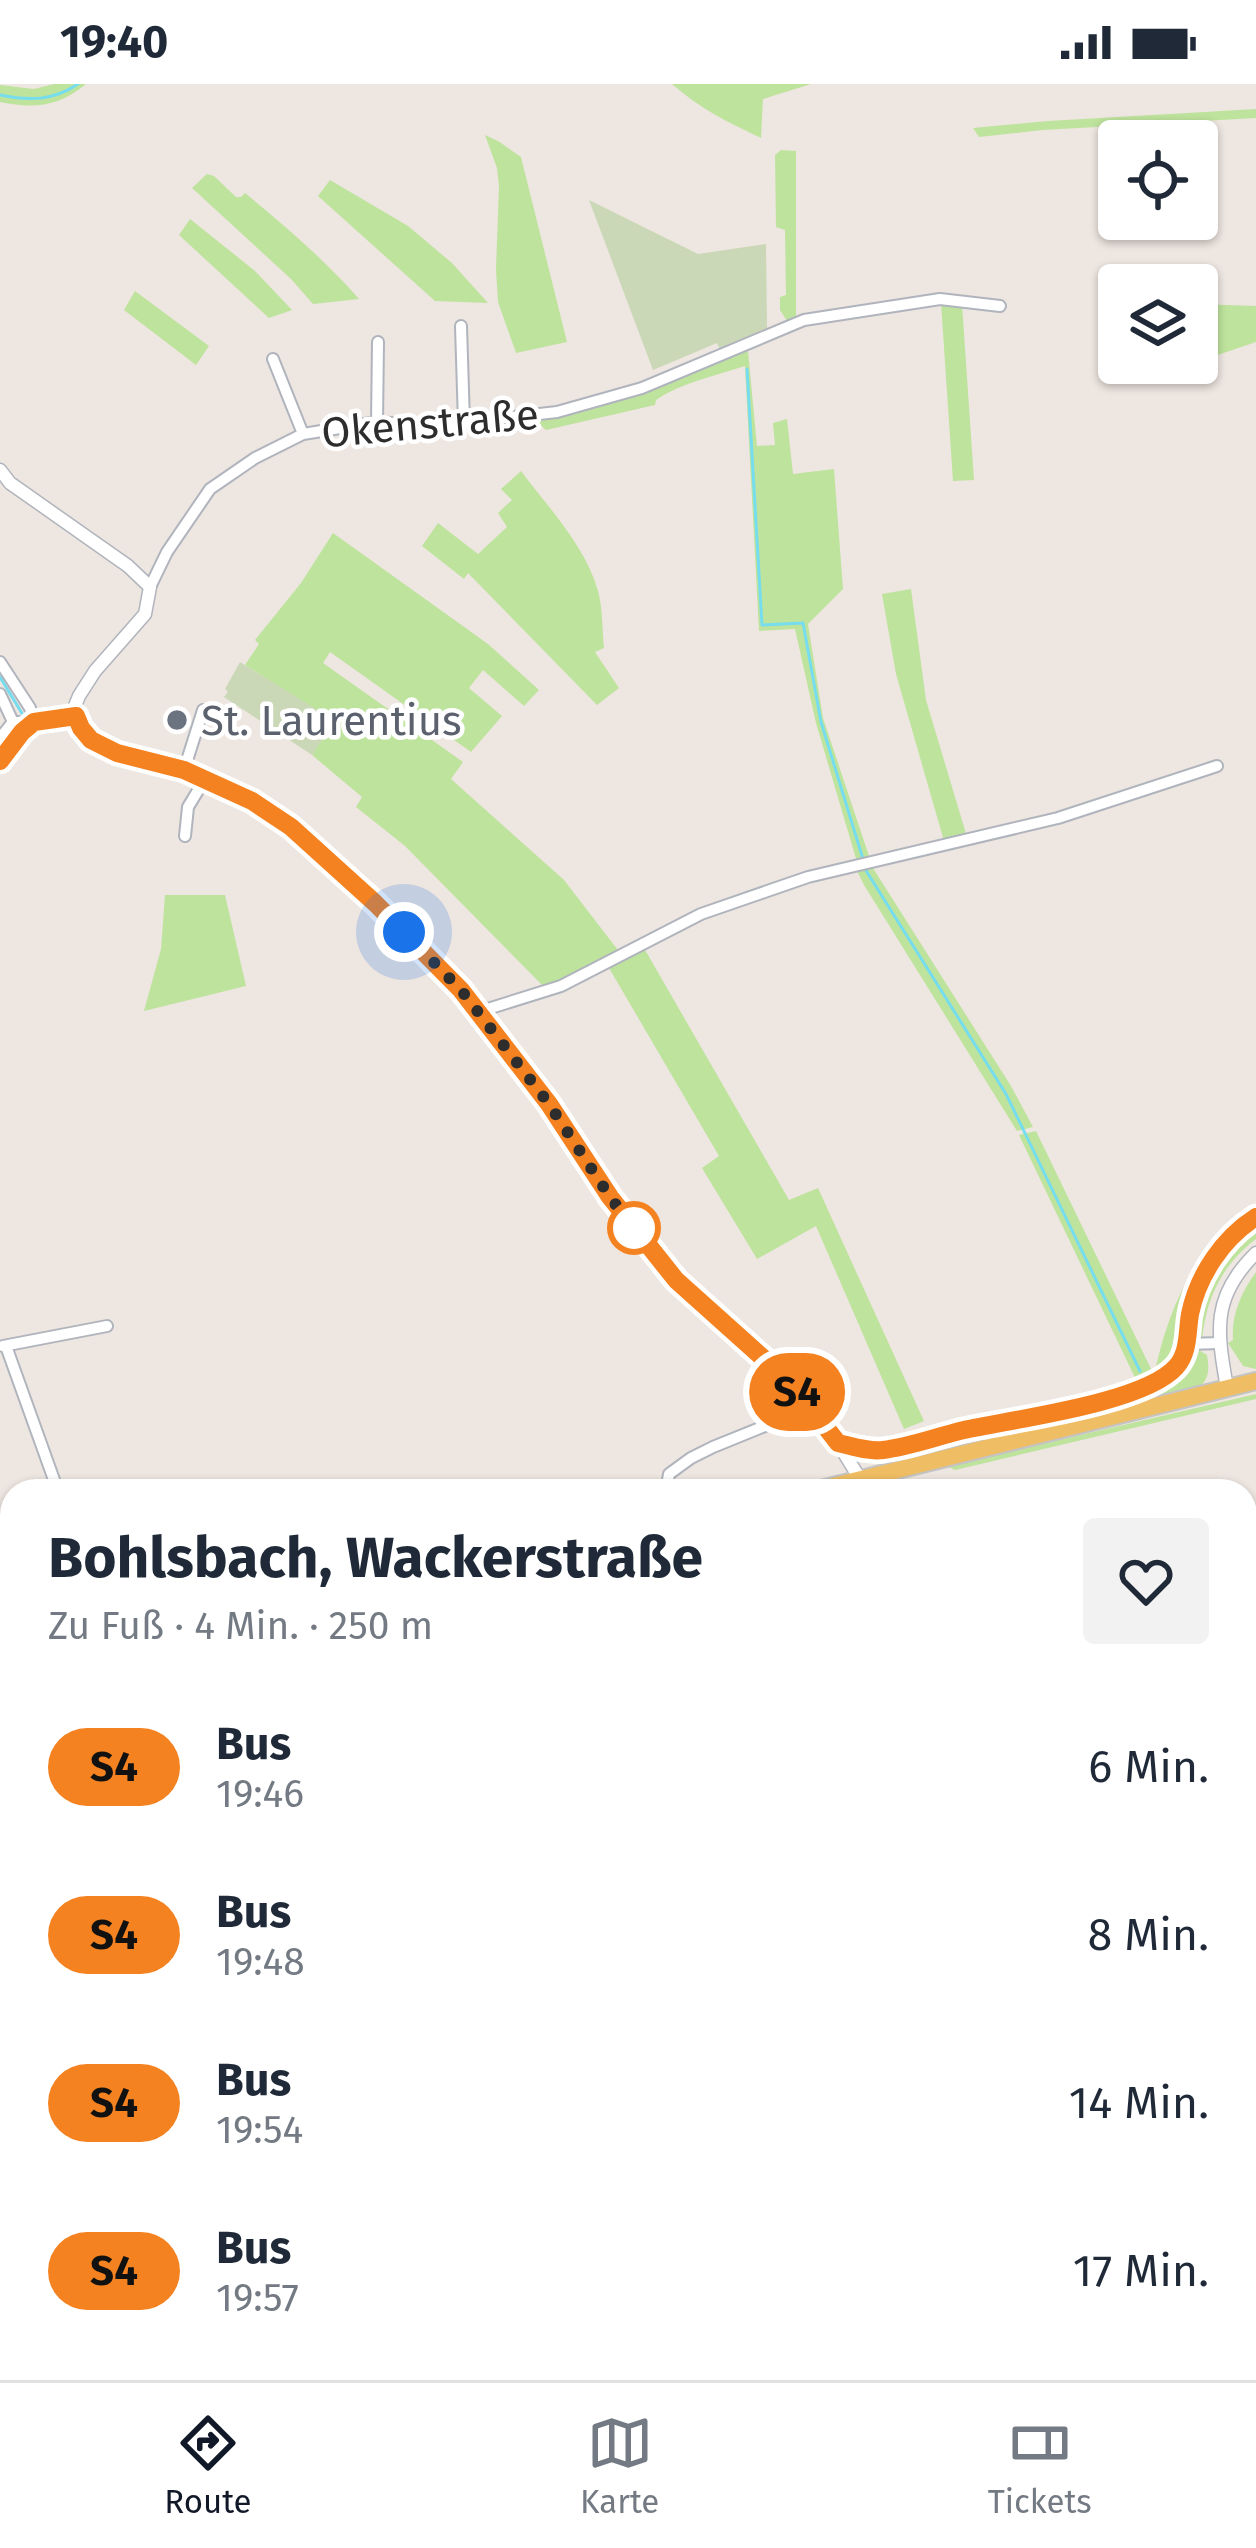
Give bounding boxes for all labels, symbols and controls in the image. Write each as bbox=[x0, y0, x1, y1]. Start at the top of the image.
text: 19:40 bbox=[60, 15, 168, 69]
map controls bbox=[1098, 120, 1218, 384]
button: locate bbox=[1098, 120, 1218, 240]
button: layers bbox=[1098, 264, 1218, 384]
street label: Okenstraße bbox=[319, 390, 541, 458]
place label: St. Laurentius bbox=[201, 696, 462, 746]
marker: St. Laurentius bbox=[164, 707, 190, 733]
your location bbox=[374, 902, 434, 962]
unlabelled marker bbox=[609, 1203, 659, 1253]
line badge: S4 bbox=[743, 1353, 851, 1431]
text: S4 bbox=[773, 1367, 821, 1417]
button: heart bbox=[1083, 1518, 1209, 1644]
text: Bohlsbach, Wackerstraße bbox=[48, 1524, 703, 1592]
text: Zu Fuß · 4 Min. · 250 m bbox=[48, 1603, 433, 1649]
text: Bus bbox=[216, 1717, 291, 1771]
text: 6 Min. bbox=[1088, 1740, 1209, 1794]
text: S4 bbox=[90, 1742, 138, 1792]
text: 19:46 bbox=[216, 1771, 304, 1817]
text: Bus bbox=[216, 1885, 291, 1939]
text: 8 Min. bbox=[1087, 1908, 1209, 1962]
text: S4 bbox=[90, 1910, 138, 1960]
text: 19:48 bbox=[216, 1939, 305, 1985]
text: Bus bbox=[216, 2053, 291, 2107]
text: 14 Min. bbox=[1069, 2076, 1209, 2130]
text: S4 bbox=[90, 2078, 138, 2128]
text: 19:54 bbox=[216, 2107, 303, 2153]
text: Bus bbox=[216, 2221, 291, 2275]
text: 17 Min. bbox=[1073, 2244, 1209, 2298]
text: S4 bbox=[90, 2246, 138, 2296]
text: 19:57 bbox=[216, 2275, 299, 2321]
tab: Route bbox=[164, 2410, 252, 2522]
tab: Karte bbox=[580, 2410, 659, 2522]
tab: Tickets bbox=[988, 2410, 1092, 2522]

